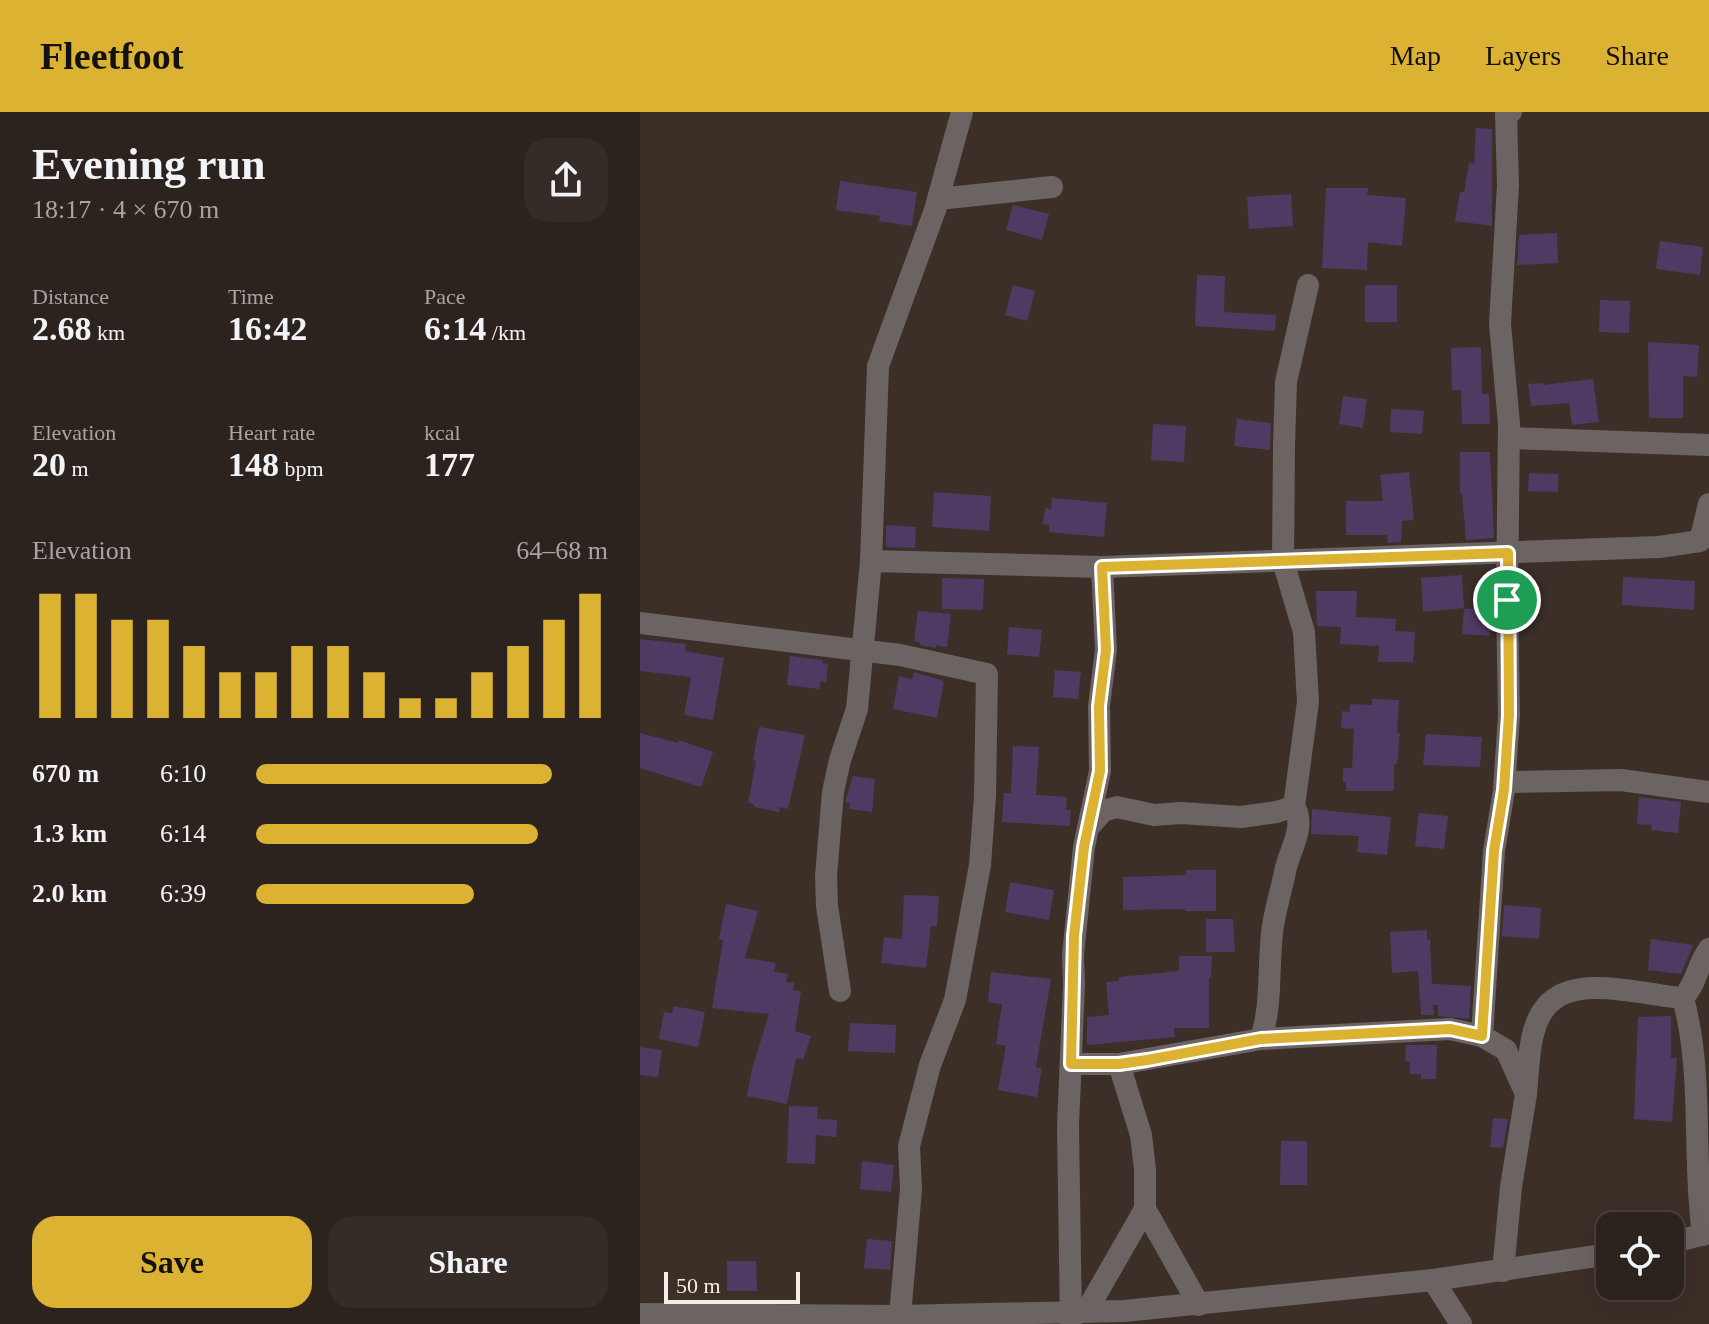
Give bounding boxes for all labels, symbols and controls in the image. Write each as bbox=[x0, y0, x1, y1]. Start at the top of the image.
text: Fleetfoot bbox=[40, 35, 183, 77]
text: Map bbox=[1390, 40, 1441, 71]
text: Layers bbox=[1485, 40, 1561, 71]
text: Share bbox=[1605, 40, 1669, 71]
button: share bbox=[524, 138, 608, 222]
text: Evening run bbox=[32, 140, 266, 189]
text: 18:17 · 4 × 670 m bbox=[32, 195, 219, 224]
text: Distance bbox=[32, 284, 109, 309]
text: Time bbox=[228, 284, 274, 309]
text: Pace bbox=[424, 284, 466, 309]
text: 2.68 bbox=[32, 310, 92, 347]
text: 16:42 bbox=[228, 310, 307, 347]
text: 6:14 bbox=[424, 310, 486, 347]
text: km bbox=[92, 320, 125, 345]
text: /km bbox=[486, 320, 526, 345]
text: Elevation bbox=[32, 420, 116, 445]
text: Heart rate bbox=[228, 420, 315, 445]
text: kcal bbox=[424, 420, 461, 445]
text: 20 bbox=[32, 446, 66, 483]
text: 148 bbox=[228, 446, 279, 483]
text: 177 bbox=[424, 446, 475, 483]
text: m bbox=[66, 456, 89, 481]
text: bpm bbox=[279, 456, 324, 481]
text: Elevation bbox=[32, 536, 132, 565]
text: 64–68 m bbox=[516, 536, 608, 565]
pin bbox=[1473, 566, 1541, 634]
icon: arrive bbox=[1485, 578, 1529, 622]
text: 670 m bbox=[32, 759, 99, 788]
text: 6:10 bbox=[160, 759, 206, 788]
text: 1.3 km bbox=[32, 819, 107, 848]
text: 6:14 bbox=[160, 819, 206, 848]
text: 2.0 km bbox=[32, 879, 107, 908]
text: 6:39 bbox=[160, 879, 206, 908]
map controls bbox=[1596, 1212, 1684, 1300]
button: locate bbox=[1596, 1212, 1684, 1300]
button: Save bbox=[32, 1216, 312, 1308]
button: Share bbox=[328, 1216, 608, 1308]
scale bar bbox=[664, 1268, 800, 1304]
text: 50 m bbox=[676, 1273, 721, 1298]

